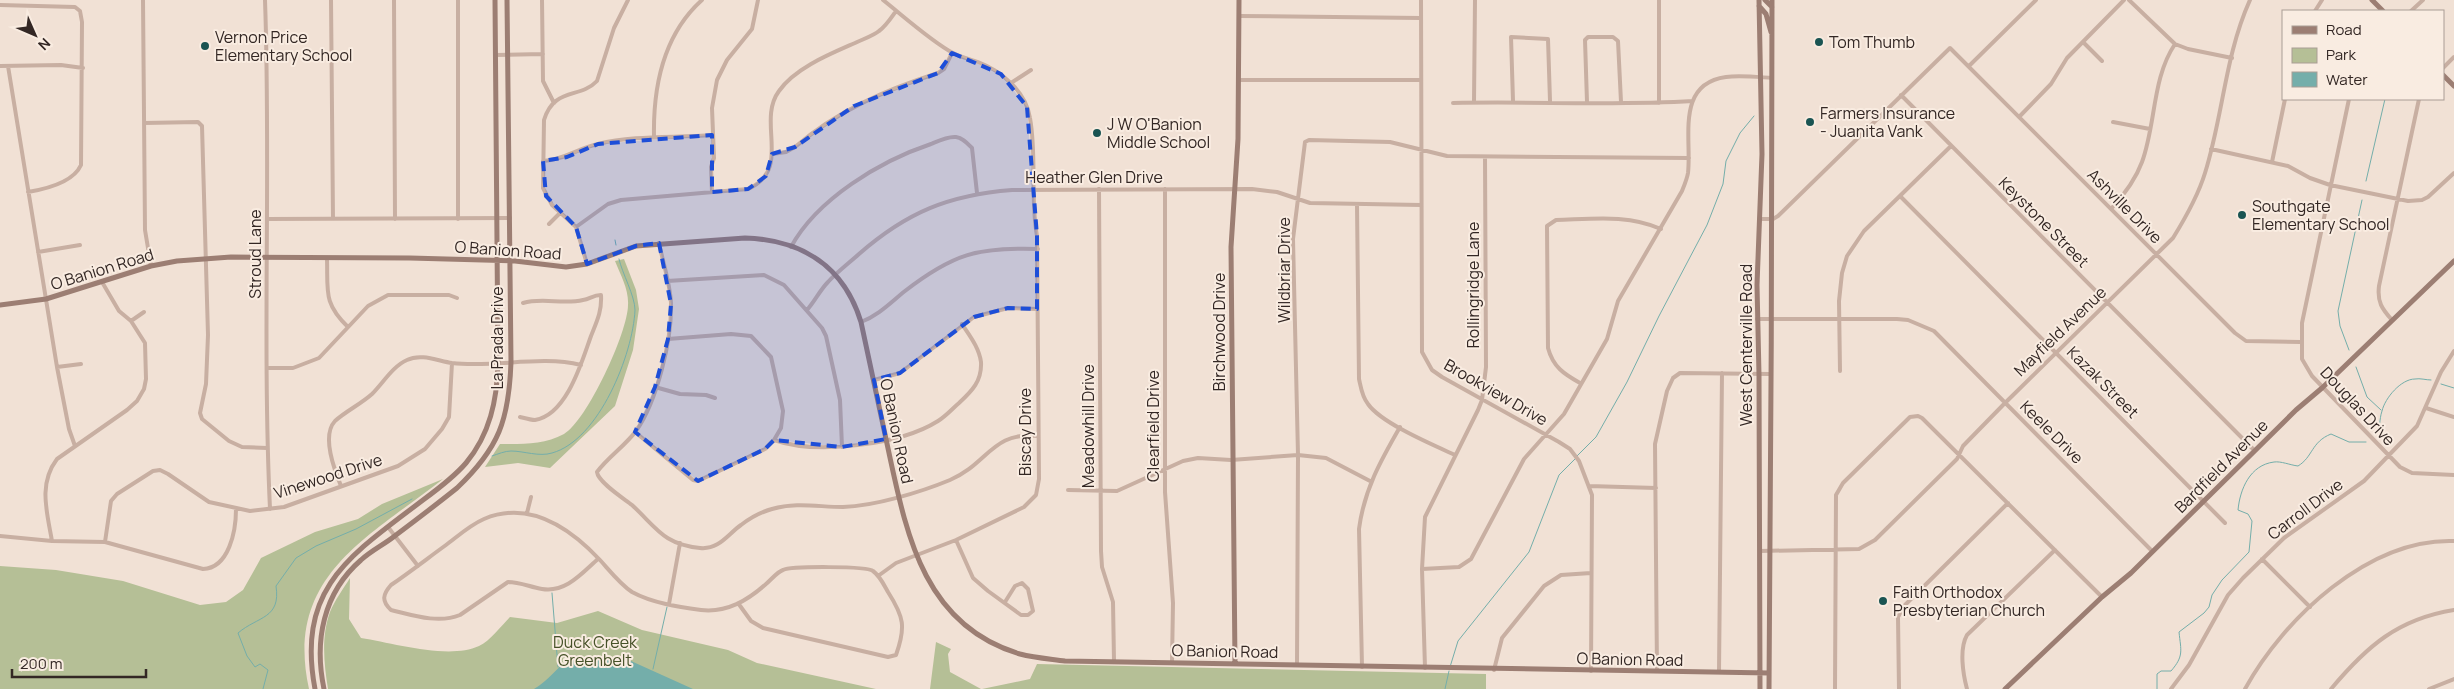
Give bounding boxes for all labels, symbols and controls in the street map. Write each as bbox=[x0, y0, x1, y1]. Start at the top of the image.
north arrow bbox=[10, 10, 60, 60]
legend bbox=[2282, 10, 2444, 100]
text: Road bbox=[2326, 19, 2362, 40]
place label: Vernon Price Elementary School bbox=[215, 26, 353, 66]
place label: Tom Thumb bbox=[1829, 31, 1915, 53]
text: N bbox=[34, 34, 55, 55]
marker: Tom Thumb bbox=[1813, 36, 1825, 48]
marker: Vernon Price Elementary School bbox=[199, 40, 211, 52]
text: Park bbox=[2326, 44, 2356, 65]
text: Water bbox=[2326, 69, 2368, 90]
place label: Farmers Insurance - Juanita Vank bbox=[1820, 102, 1955, 142]
place label: J W O'Banion Middle School bbox=[1107, 113, 1210, 153]
marker: Farmers Insurance - Juanita Vank bbox=[1804, 116, 1816, 128]
marker: J W O'Banion Middle School bbox=[1091, 127, 1103, 139]
street label: Ashville Drive bbox=[2083, 164, 2167, 248]
street label: Heather Glen Drive bbox=[1025, 166, 1163, 188]
street label: Keystone Street bbox=[1994, 172, 2094, 272]
place label: Southgate Elementary School bbox=[2252, 195, 2390, 235]
street label: Stroud Lane bbox=[244, 209, 266, 299]
marker: Southgate Elementary School bbox=[2236, 209, 2248, 221]
street label: Wildbriar Drive bbox=[1273, 217, 1295, 323]
street label: Rollingridge Lane bbox=[1462, 222, 1484, 348]
street label: O Banion Road bbox=[454, 235, 562, 265]
street label: O Banion Road bbox=[48, 243, 156, 295]
street label: West Centerville Road bbox=[1735, 264, 1757, 426]
street label: Birchwood Drive bbox=[1208, 273, 1230, 391]
street label: Mayfield Avenue bbox=[2009, 281, 2111, 381]
street label: La Prada Drive bbox=[486, 286, 508, 390]
street label: Kazak Street bbox=[2062, 341, 2144, 423]
street label: Brookview Drive bbox=[1440, 353, 1552, 431]
street label: Douglas Drive bbox=[2316, 362, 2400, 450]
street label: Meadowhill Drive bbox=[1077, 364, 1099, 488]
street label: Clearfield Drive bbox=[1142, 370, 1164, 482]
street label: O Banion Road bbox=[875, 376, 919, 486]
street label: Biscay Drive bbox=[1014, 388, 1036, 476]
street label: Keele Drive bbox=[2015, 395, 2089, 469]
street label: Bardfield Avenue bbox=[2169, 414, 2273, 518]
street label: Vinewood Drive bbox=[271, 448, 385, 504]
street label: Carroll Drive bbox=[2263, 473, 2347, 545]
place label: Faith Orthodox Presbyterian Church bbox=[1893, 581, 2045, 621]
marker: Faith Orthodox Presbyterian Church bbox=[1877, 595, 1889, 607]
park label: Duck Creek Greenbelt bbox=[553, 631, 638, 671]
street label: O Banion Road bbox=[1171, 639, 1279, 663]
scale bar bbox=[12, 646, 146, 678]
street label: O Banion Road bbox=[1576, 647, 1684, 671]
text: 200 m bbox=[20, 653, 63, 674]

